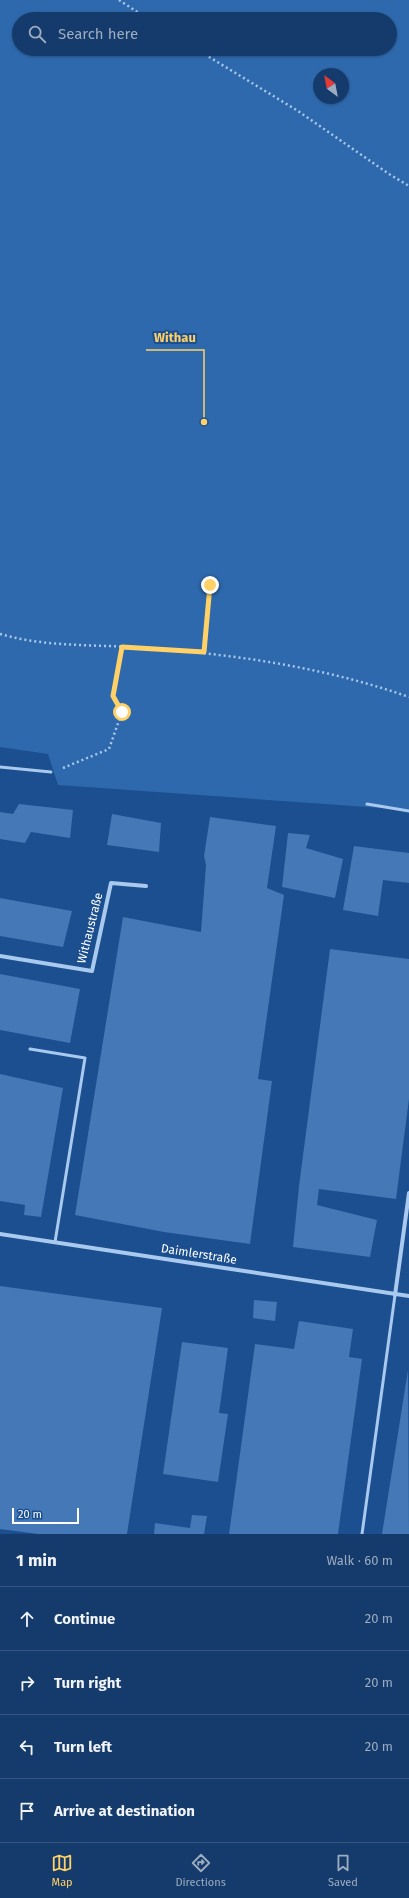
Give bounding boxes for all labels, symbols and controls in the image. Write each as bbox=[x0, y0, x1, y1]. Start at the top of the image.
search box bbox=[12, 12, 397, 56]
icon: search bbox=[26, 23, 48, 45]
text: Search here bbox=[58, 25, 138, 43]
north arrow bbox=[313, 68, 349, 104]
callout: Withau bbox=[146, 325, 204, 350]
text: Withau bbox=[154, 330, 196, 345]
route end bbox=[201, 576, 219, 594]
route start bbox=[113, 703, 131, 721]
street label: Withaustraße bbox=[74, 891, 106, 965]
street label: Daimlerstraße bbox=[160, 1241, 238, 1267]
scale bar bbox=[12, 1506, 79, 1525]
text: 20 m bbox=[18, 1508, 42, 1521]
text: 1 min bbox=[16, 1550, 57, 1571]
text: Walk · 60 m bbox=[326, 1553, 393, 1568]
icon: ahead bbox=[16, 1608, 38, 1630]
text: Continue bbox=[54, 1610, 115, 1628]
text: 20 m bbox=[365, 1611, 393, 1626]
icon: right bbox=[16, 1672, 38, 1694]
text: Turn right bbox=[54, 1674, 121, 1692]
text: 20 m bbox=[365, 1675, 393, 1690]
icon: left bbox=[16, 1736, 38, 1758]
text: Turn left bbox=[54, 1738, 112, 1756]
text: 20 m bbox=[365, 1739, 393, 1754]
icon: arrive bbox=[16, 1800, 38, 1822]
text: Arrive at destination bbox=[54, 1802, 195, 1820]
tab: Map bbox=[51, 1852, 73, 1889]
tab: Directions bbox=[175, 1852, 226, 1889]
tab: Saved bbox=[328, 1852, 358, 1889]

